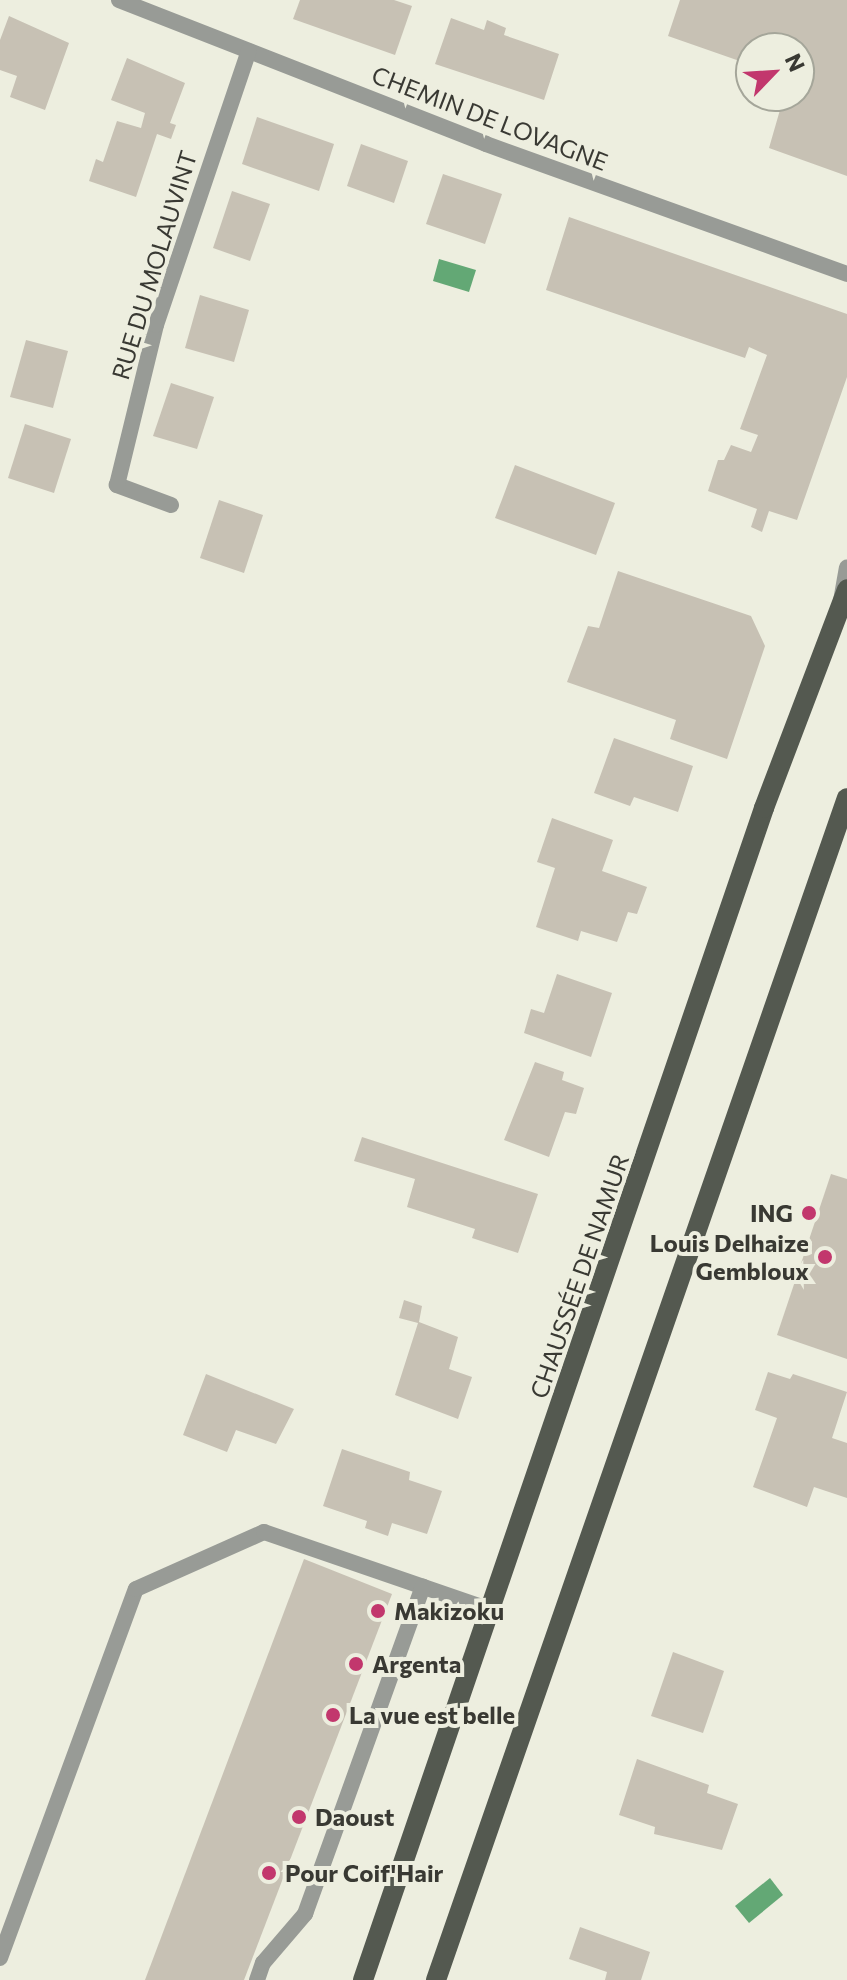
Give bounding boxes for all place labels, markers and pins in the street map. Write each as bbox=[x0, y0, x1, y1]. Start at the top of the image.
place label: ING bbox=[750, 1199, 793, 1227]
marker: ING bbox=[800, 1204, 818, 1222]
place label: Louis Delhaize Gembloux bbox=[650, 1229, 809, 1285]
marker: Louis Delhaize Gembloux bbox=[816, 1248, 834, 1266]
place label: Makizoku bbox=[394, 1597, 504, 1625]
marker: Makizoku bbox=[369, 1602, 387, 1620]
place label: Argenta bbox=[372, 1650, 461, 1678]
marker: Argenta bbox=[347, 1655, 365, 1673]
place label: La vue est belle bbox=[349, 1701, 515, 1729]
marker: La vue est belle bbox=[324, 1706, 342, 1724]
place label: Daoust bbox=[315, 1803, 394, 1831]
marker: Daoust bbox=[290, 1808, 308, 1826]
place label: Pour Coif'Hair bbox=[285, 1859, 443, 1887]
marker: Pour Coif'Hair bbox=[260, 1864, 278, 1882]

